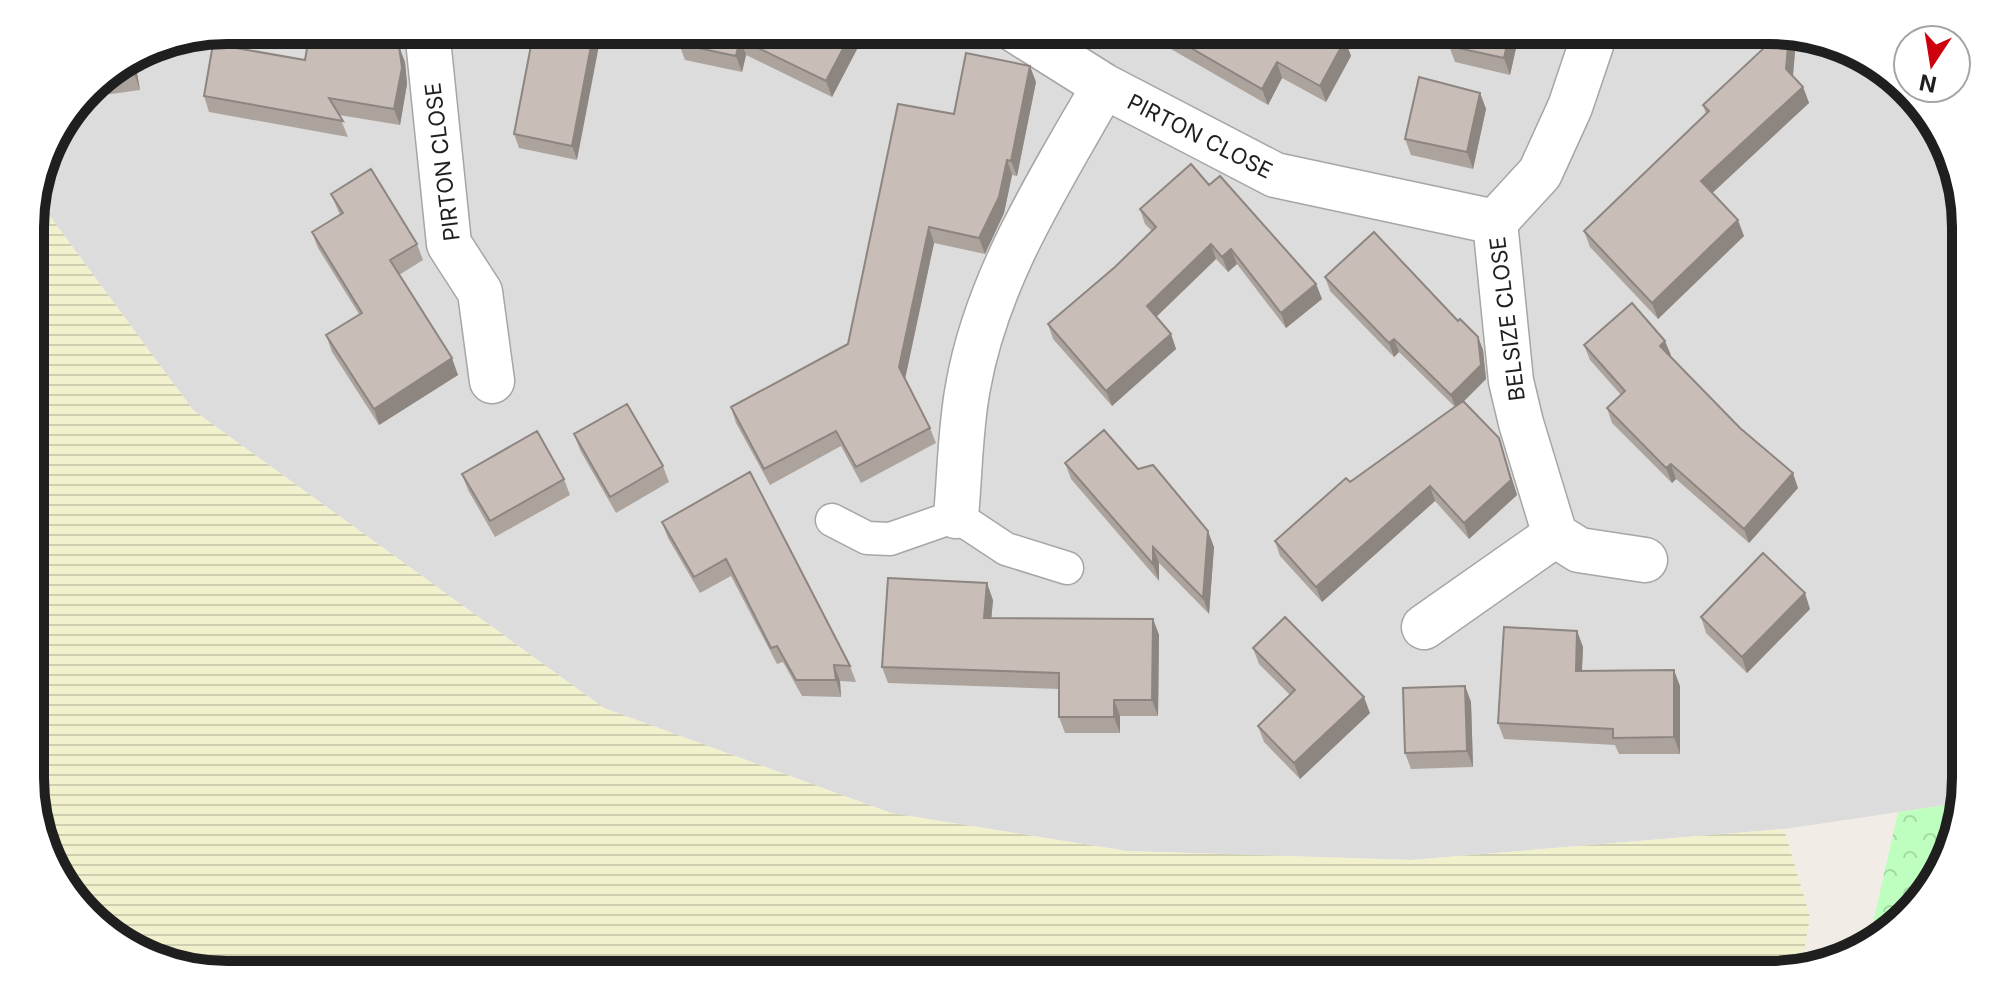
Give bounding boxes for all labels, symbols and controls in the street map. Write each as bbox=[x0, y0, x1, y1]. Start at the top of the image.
north arrow bbox=[1892, 24, 1972, 104]
text: N bbox=[1917, 69, 1939, 98]
street label: PIRTON CLOSE bbox=[419, 81, 465, 243]
street label: PIRTON CLOSE bbox=[1123, 88, 1277, 184]
street label: BELSIZE CLOSE bbox=[1484, 235, 1530, 403]

